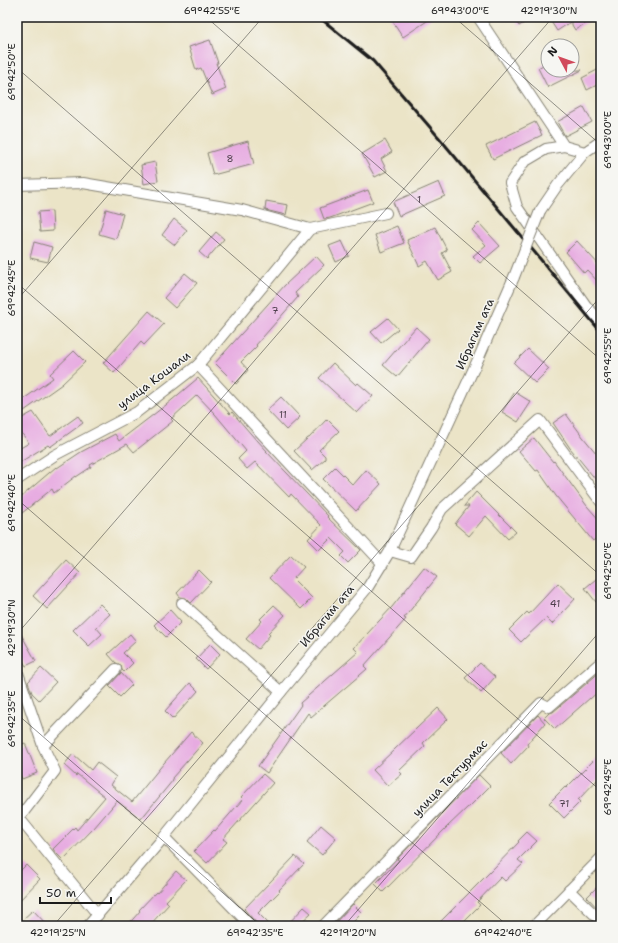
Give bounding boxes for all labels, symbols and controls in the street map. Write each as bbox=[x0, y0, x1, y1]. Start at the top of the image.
text: 69°42'55"E bbox=[184, 4, 240, 17]
text: 69°43'00"E bbox=[431, 4, 489, 17]
text: 42°19'30"N bbox=[520, 4, 578, 17]
north arrow bbox=[540, 38, 580, 78]
text: 69°42'50"E bbox=[5, 43, 18, 101]
text: N bbox=[544, 43, 562, 60]
text: 69°43'00"E bbox=[601, 111, 614, 169]
house number: 8 bbox=[227, 152, 234, 165]
house number: 1 bbox=[417, 193, 421, 206]
text: 69°42'45"E bbox=[5, 260, 18, 316]
street label: Ибрагим ата bbox=[452, 295, 498, 372]
house number: 7 bbox=[272, 304, 279, 317]
text: 69°42'55"E bbox=[601, 328, 614, 384]
street label: улица Кошали bbox=[114, 347, 194, 413]
house number: 11 bbox=[279, 408, 287, 421]
text: 69°42'40"E bbox=[5, 474, 18, 532]
text: 69°42'50"E bbox=[601, 542, 614, 600]
street label: Ибрагим ата bbox=[296, 581, 358, 650]
house number: 41 bbox=[550, 597, 560, 610]
text: 42°19'30"N bbox=[5, 599, 18, 657]
text: 69°42'35"E bbox=[5, 691, 18, 747]
street label: улица Тектурмас bbox=[409, 736, 491, 820]
text: 69°42'45"E bbox=[601, 759, 614, 815]
house number: 71 bbox=[559, 797, 569, 810]
scale bar bbox=[40, 879, 111, 905]
text: 50 m bbox=[46, 885, 76, 901]
text: 42°19'25"N bbox=[30, 926, 86, 939]
text: 69°42'35"E bbox=[227, 926, 283, 939]
text: 42°19'20"N bbox=[320, 926, 376, 939]
text: 69°42'40"E bbox=[474, 926, 532, 939]

